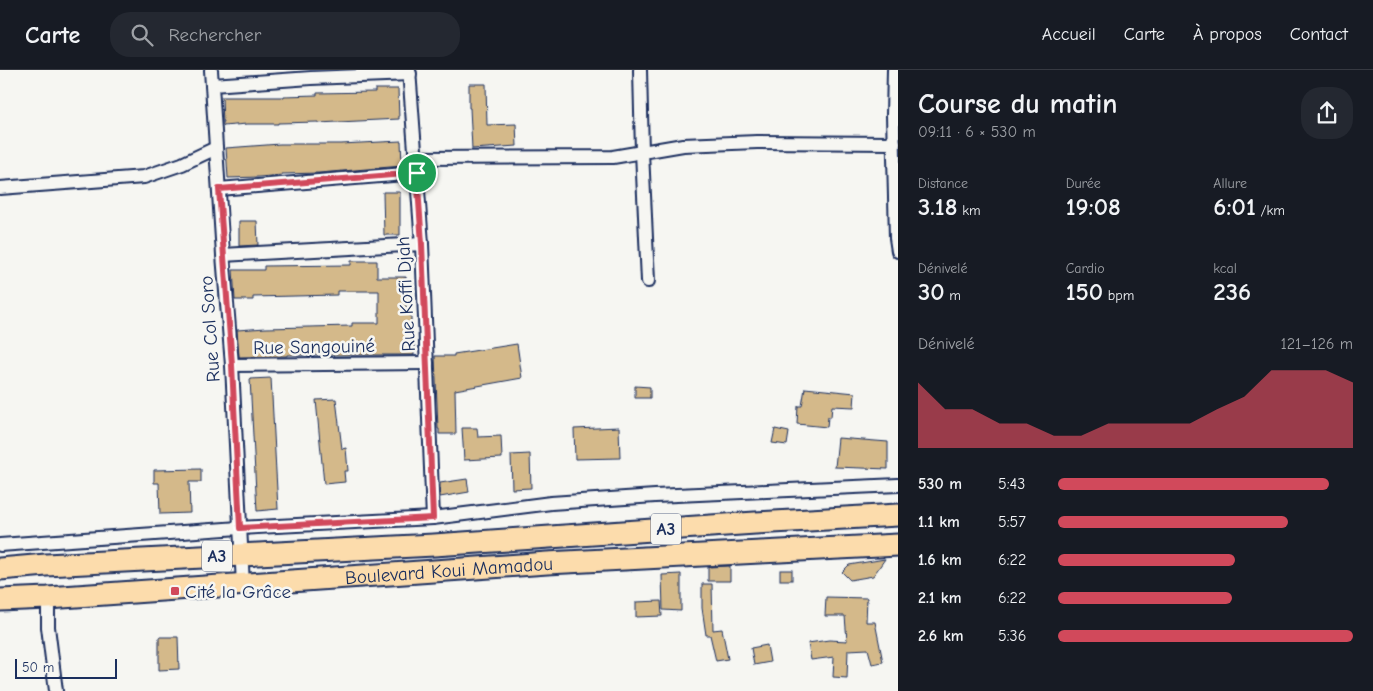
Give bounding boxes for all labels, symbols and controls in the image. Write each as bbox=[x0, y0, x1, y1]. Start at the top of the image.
search box bbox=[110, 12, 460, 57]
text: Carte bbox=[25, 21, 80, 49]
icon: search bbox=[128, 21, 156, 49]
text: Rechercher bbox=[168, 24, 261, 46]
text: Accueil bbox=[1042, 24, 1096, 45]
text: Carte bbox=[1124, 24, 1165, 45]
text: À propos bbox=[1193, 24, 1262, 45]
text: Contact bbox=[1290, 24, 1348, 45]
button: share bbox=[1301, 87, 1353, 139]
text: Course du matin bbox=[918, 88, 1118, 120]
text: 09:11 · 6 × 530 m bbox=[918, 123, 1036, 141]
pin bbox=[396, 152, 438, 194]
icon: arrive bbox=[403, 159, 431, 187]
text: Distance bbox=[918, 175, 968, 192]
text: Durée bbox=[1066, 175, 1101, 192]
text: Allure bbox=[1213, 175, 1247, 192]
text: 3.18 bbox=[918, 192, 957, 221]
text: 19:08 bbox=[1066, 192, 1121, 221]
text: 6:01 bbox=[1213, 192, 1256, 221]
text: km bbox=[957, 202, 981, 219]
text: /km bbox=[1256, 202, 1285, 219]
street label: Rue Koffi Djah bbox=[392, 236, 420, 352]
text: Dénivelé bbox=[918, 260, 967, 277]
text: Cardio bbox=[1066, 260, 1105, 277]
text: kcal bbox=[1213, 260, 1237, 277]
street label: Rue Col Soro bbox=[195, 275, 225, 383]
text: 30 bbox=[918, 277, 945, 306]
text: 150 bbox=[1066, 277, 1103, 306]
text: 236 bbox=[1213, 277, 1251, 306]
text: m bbox=[945, 287, 961, 304]
text: bpm bbox=[1103, 287, 1134, 304]
street label: Rue Sangouiné bbox=[253, 335, 375, 359]
text: Dénivelé bbox=[918, 335, 974, 353]
text: 121–126 m bbox=[1280, 335, 1353, 353]
text: 530 m bbox=[918, 475, 962, 493]
text: 5:43 bbox=[998, 475, 1025, 493]
text: 1.1 km bbox=[918, 513, 960, 531]
text: 5:57 bbox=[998, 513, 1026, 531]
road number: A3 bbox=[651, 514, 681, 544]
road number: A3 bbox=[202, 541, 232, 572]
text: 1.6 km bbox=[918, 551, 962, 569]
text: 6:22 bbox=[998, 551, 1026, 569]
street label: Boulevard Koui Mamadou bbox=[344, 553, 553, 589]
place label: Cité la Grâce bbox=[185, 581, 291, 603]
marker: Cité la Grâce bbox=[169, 585, 181, 597]
text: 2.1 km bbox=[918, 589, 961, 607]
text: 6:22 bbox=[998, 589, 1026, 607]
text: 2.6 km bbox=[918, 627, 963, 645]
text: 5:36 bbox=[998, 627, 1026, 645]
scale bar bbox=[15, 656, 118, 679]
text: 50 m bbox=[22, 659, 54, 676]

